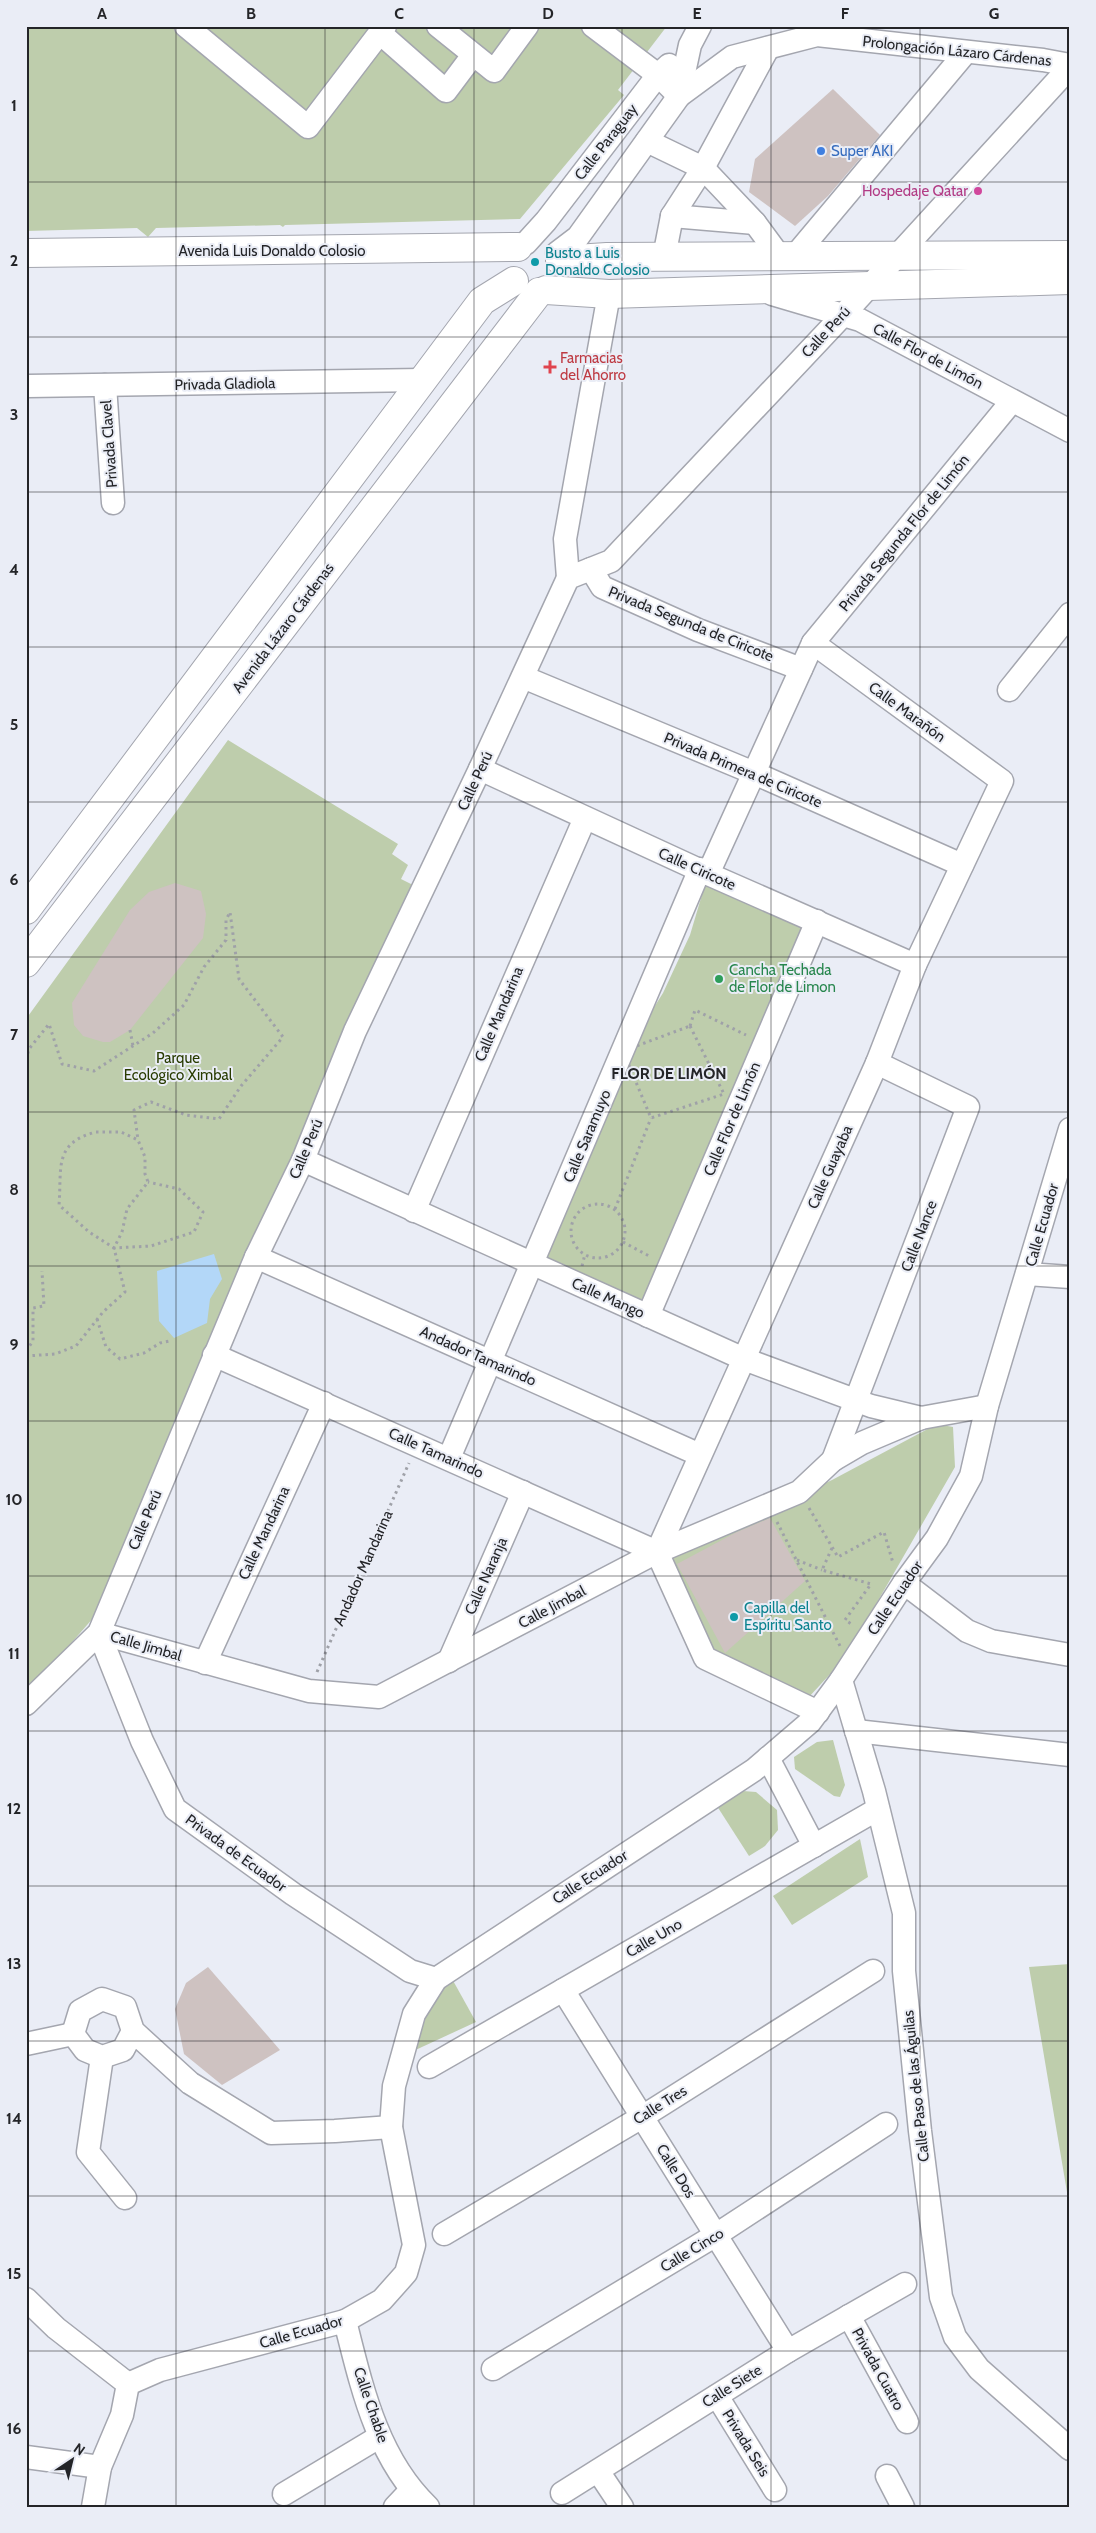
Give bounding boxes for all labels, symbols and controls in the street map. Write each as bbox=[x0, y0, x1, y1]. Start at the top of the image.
text: A bbox=[97, 4, 107, 23]
text: B bbox=[246, 4, 256, 23]
text: C bbox=[394, 4, 404, 23]
text: D bbox=[542, 4, 554, 23]
text: E bbox=[692, 4, 702, 23]
text: F bbox=[841, 4, 850, 23]
text: G bbox=[989, 4, 999, 23]
street label: Prolongación Lázaro Cárdenas bbox=[862, 32, 1052, 70]
text: 1 bbox=[11, 96, 17, 115]
street label: Calle Paraguay bbox=[571, 100, 642, 184]
place label: Super AKI bbox=[831, 142, 893, 160]
marker: Super AKI bbox=[815, 145, 827, 157]
place label: Hospedaje Qatar bbox=[862, 182, 968, 200]
marker: Hospedaje Qatar bbox=[972, 185, 984, 197]
street label: Avenida Luis Donaldo Colosio bbox=[179, 242, 365, 260]
place label: Busto a Luis Donaldo Colosio bbox=[545, 244, 650, 279]
text: 2 bbox=[10, 251, 18, 270]
marker: Busto a Luis Donaldo Colosio bbox=[529, 256, 541, 268]
street label: Calle Perú bbox=[798, 303, 854, 361]
street label: Calle Flor de Limón bbox=[870, 319, 986, 393]
place label: Farmacias del Ahorro bbox=[560, 349, 626, 384]
marker: Farmacias del Ahorro bbox=[544, 361, 556, 373]
street label: Privada Gladiola bbox=[174, 374, 276, 394]
street label: Privada Clavel bbox=[97, 399, 121, 488]
text: 3 bbox=[10, 405, 18, 424]
street label: Privada Segunda Flor de Limón bbox=[835, 451, 973, 615]
street label: Avenida Lázaro Cárdenas bbox=[228, 559, 338, 697]
text: 4 bbox=[9, 560, 19, 579]
street label: Privada Segunda de Ciricote bbox=[606, 583, 777, 666]
street label: Calle Marañón bbox=[865, 678, 949, 746]
text: 5 bbox=[10, 715, 18, 734]
street label: Privada Primera de Ciricote bbox=[661, 729, 825, 812]
street label: Calle Perú bbox=[453, 749, 497, 813]
street label: Calle Ciricote bbox=[655, 844, 739, 894]
text: 6 bbox=[10, 870, 19, 889]
place label: Cancha Techada de Flor de Limon bbox=[729, 961, 836, 996]
street label: Calle Mandarina bbox=[471, 963, 527, 1064]
marker: Cancha Techada de Flor de Limon bbox=[713, 973, 725, 985]
text: 7 bbox=[10, 1025, 19, 1044]
park label: Parque Ecológico Ximbal bbox=[124, 1049, 233, 1084]
street label: Calle Flor de Limón bbox=[700, 1059, 764, 1179]
district label: FLOR DE LIMÓN bbox=[611, 1064, 727, 1083]
street label: Calle Saramuyo bbox=[559, 1087, 615, 1185]
street label: Calle Perú bbox=[285, 1116, 327, 1182]
street label: Calle Guayaba bbox=[804, 1122, 857, 1212]
text: 8 bbox=[9, 1180, 19, 1199]
street label: Calle Ecuador bbox=[1022, 1181, 1063, 1269]
street label: Calle Nance bbox=[897, 1198, 941, 1274]
street label: Calle Mango bbox=[569, 1274, 647, 1322]
street label: Andador Tamarindo bbox=[417, 1322, 539, 1390]
text: 9 bbox=[10, 1335, 19, 1354]
street label: Calle Tamarindo bbox=[386, 1424, 486, 1482]
street label: Calle Mandarina bbox=[234, 1483, 294, 1583]
street label: Calle Perú bbox=[124, 1487, 166, 1553]
text: 10 bbox=[5, 1490, 23, 1509]
street label: Andador Mandarina bbox=[329, 1507, 397, 1629]
street label: Calle Naranja bbox=[461, 1534, 511, 1617]
street label: Calle Ecuador bbox=[864, 1557, 927, 1639]
street label: Calle Jimbal bbox=[515, 1582, 589, 1632]
place label: Capilla del Espíritu Santo bbox=[744, 1599, 832, 1634]
marker: Capilla del Espíritu Santo bbox=[728, 1611, 740, 1623]
street label: Calle Jimbal bbox=[108, 1627, 184, 1665]
text: 11 bbox=[8, 1644, 20, 1663]
text: 12 bbox=[7, 1799, 21, 1818]
street label: Privada de Ecuador bbox=[182, 1810, 290, 1896]
street label: Calle Ecuador bbox=[549, 1846, 631, 1908]
street label: Calle Uno bbox=[623, 1915, 685, 1961]
text: 13 bbox=[7, 1954, 21, 1973]
street label: Calle Paso de las Águilas bbox=[898, 2009, 933, 2163]
street label: Calle Tres bbox=[630, 2082, 690, 2128]
text: 14 bbox=[6, 2109, 22, 2128]
street label: Calle Dos bbox=[653, 2141, 699, 2201]
street label: Calle Cinco bbox=[657, 2224, 727, 2276]
text: 15 bbox=[7, 2264, 21, 2283]
street label: Calle Ecuador bbox=[257, 2311, 345, 2352]
street label: Privada Cuatro bbox=[848, 2325, 908, 2413]
street label: Calle Siete bbox=[699, 2361, 765, 2411]
street label: Calle Chable bbox=[350, 2365, 392, 2445]
street label: Privada Seis bbox=[718, 2406, 774, 2480]
text: 16 bbox=[7, 2419, 21, 2438]
north arrow bbox=[48, 2436, 98, 2486]
text: N bbox=[70, 2439, 89, 2460]

